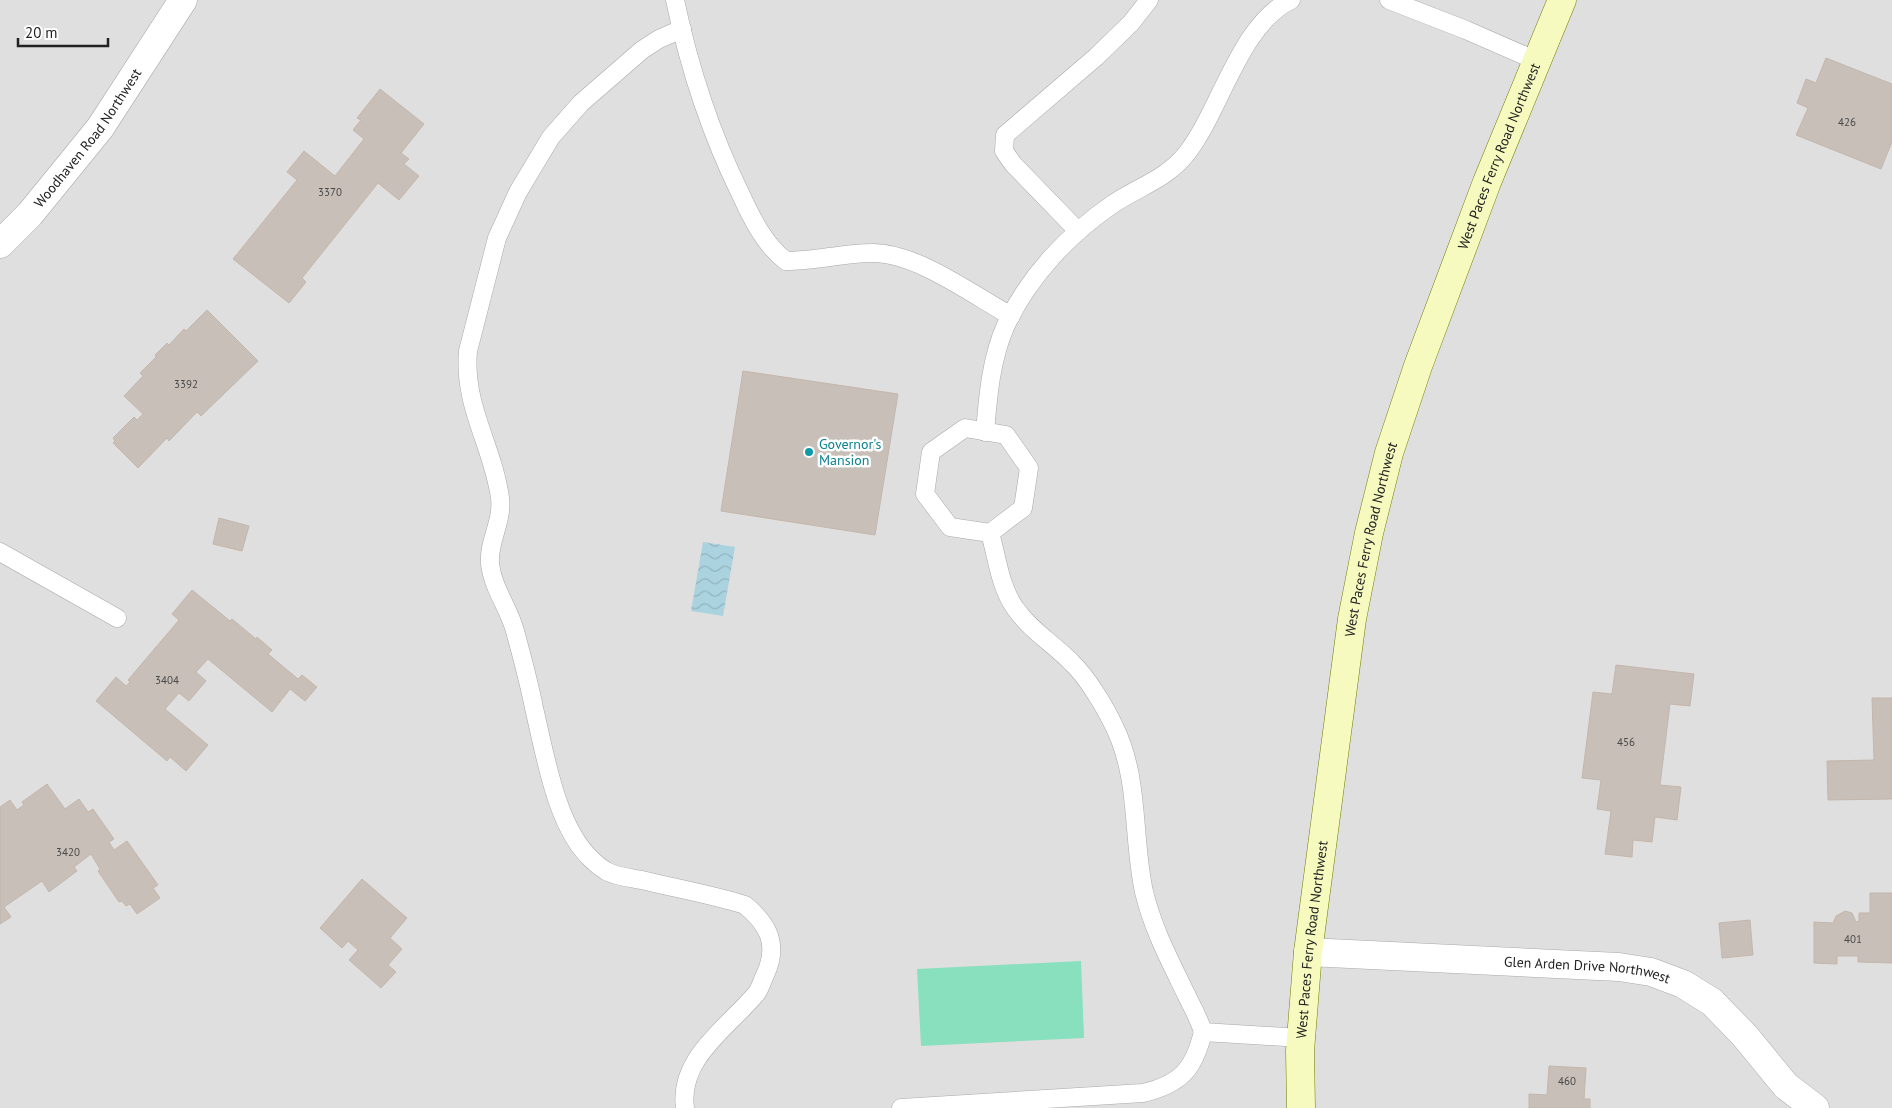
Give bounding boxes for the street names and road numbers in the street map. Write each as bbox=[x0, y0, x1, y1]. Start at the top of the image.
street label: West Paces Ferry Road Northwest bbox=[1454, 60, 1544, 252]
street label: Woodhaven Road Northwest bbox=[30, 65, 145, 211]
street label: West Paces Ferry Road Northwest bbox=[1341, 439, 1401, 638]
street label: West Paces Ferry Road Northwest bbox=[1292, 839, 1332, 1039]
street label: Glen Arden Drive Northwest bbox=[1504, 952, 1673, 988]

